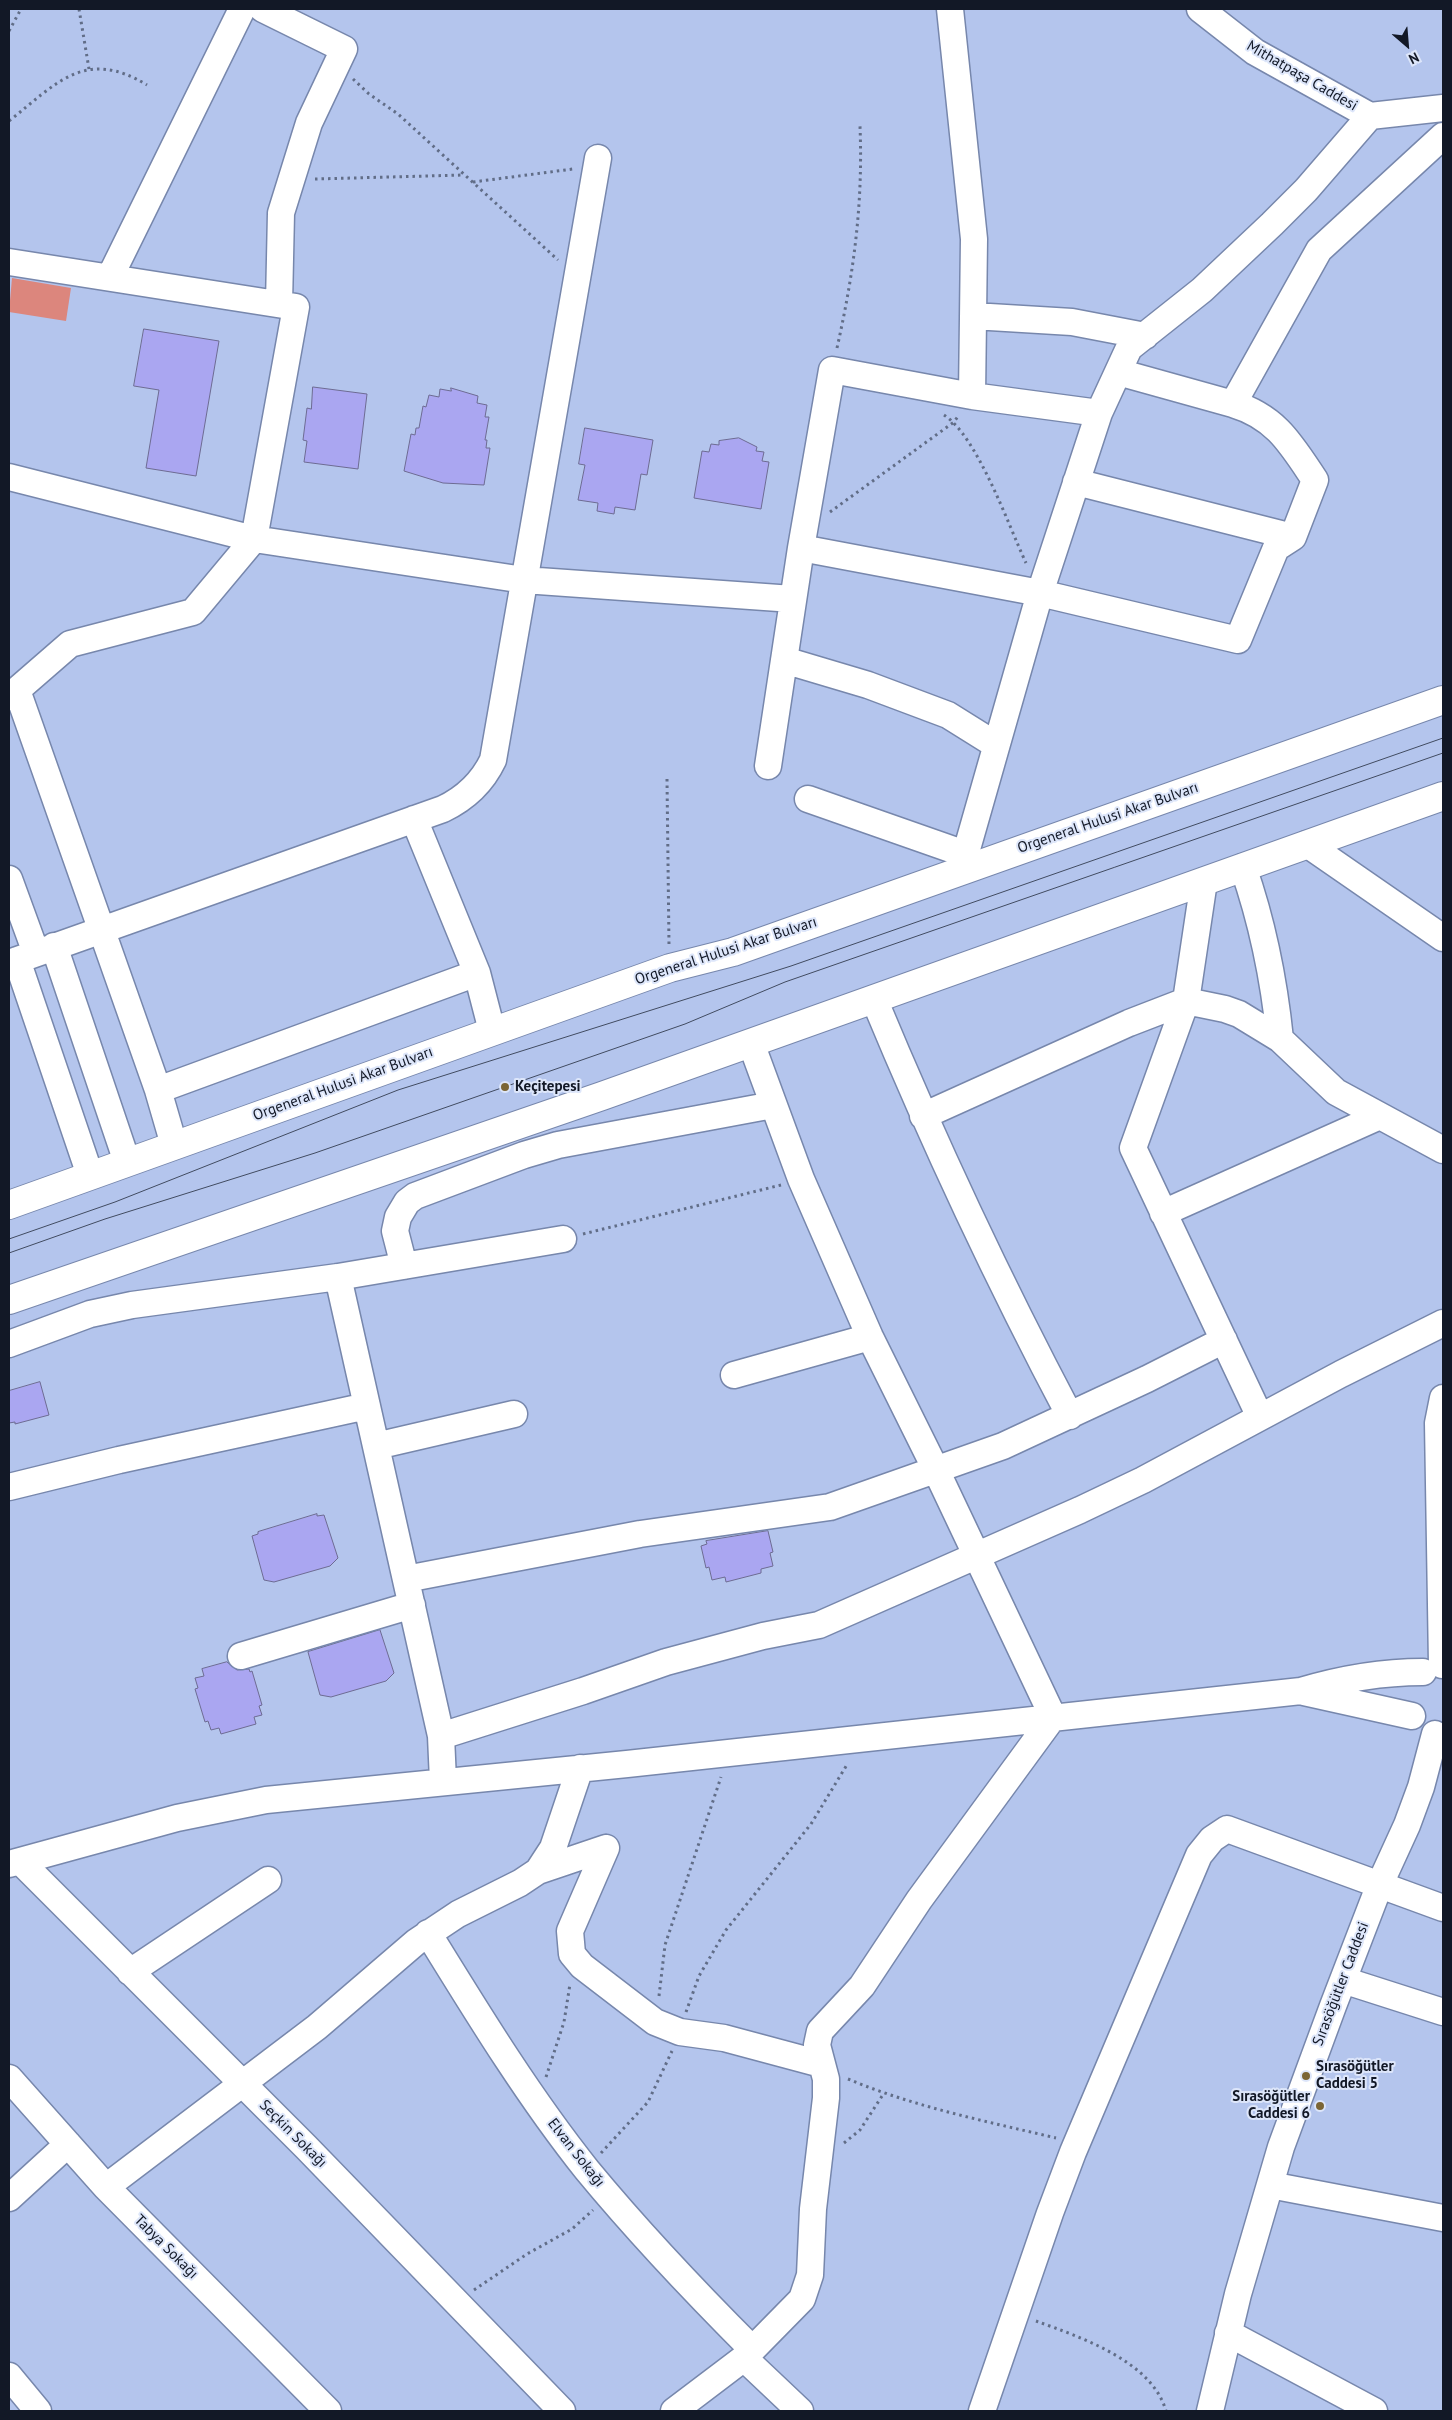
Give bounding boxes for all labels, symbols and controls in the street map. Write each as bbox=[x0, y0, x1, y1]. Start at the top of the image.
north arrow bbox=[1382, 20, 1432, 70]
street label: Mithatpaşa Caddesi bbox=[1243, 37, 1361, 115]
text: N bbox=[1406, 48, 1422, 68]
street label: Orgeneral Hulusi Akar Bulvarı bbox=[1015, 779, 1201, 857]
street label: Orgeneral Hulusi Akar Bulvarı bbox=[633, 913, 819, 989]
street label: Orgeneral Hulusi Akar Bulvarı bbox=[251, 1043, 435, 1125]
place label: Keçitepesi bbox=[515, 1078, 581, 1096]
marker: Keçitepesi bbox=[499, 1081, 511, 1093]
street label: Sırasöğütler Caddesi bbox=[1309, 1920, 1373, 2048]
place label: Sırasöğütler Caddesi 5 bbox=[1316, 2058, 1394, 2093]
marker: Sırasöğütler Caddesi 5 bbox=[1300, 2070, 1312, 2082]
place label: Sırasöğütler Caddesi 6 bbox=[1232, 2088, 1310, 2123]
street label: Seçkin Sokağı bbox=[255, 2096, 331, 2172]
marker: Sırasöğütler Caddesi 6 bbox=[1314, 2100, 1326, 2112]
street label: Elvan Sokağı bbox=[544, 2115, 608, 2191]
street label: Tabya Sokağı bbox=[130, 2211, 202, 2283]

